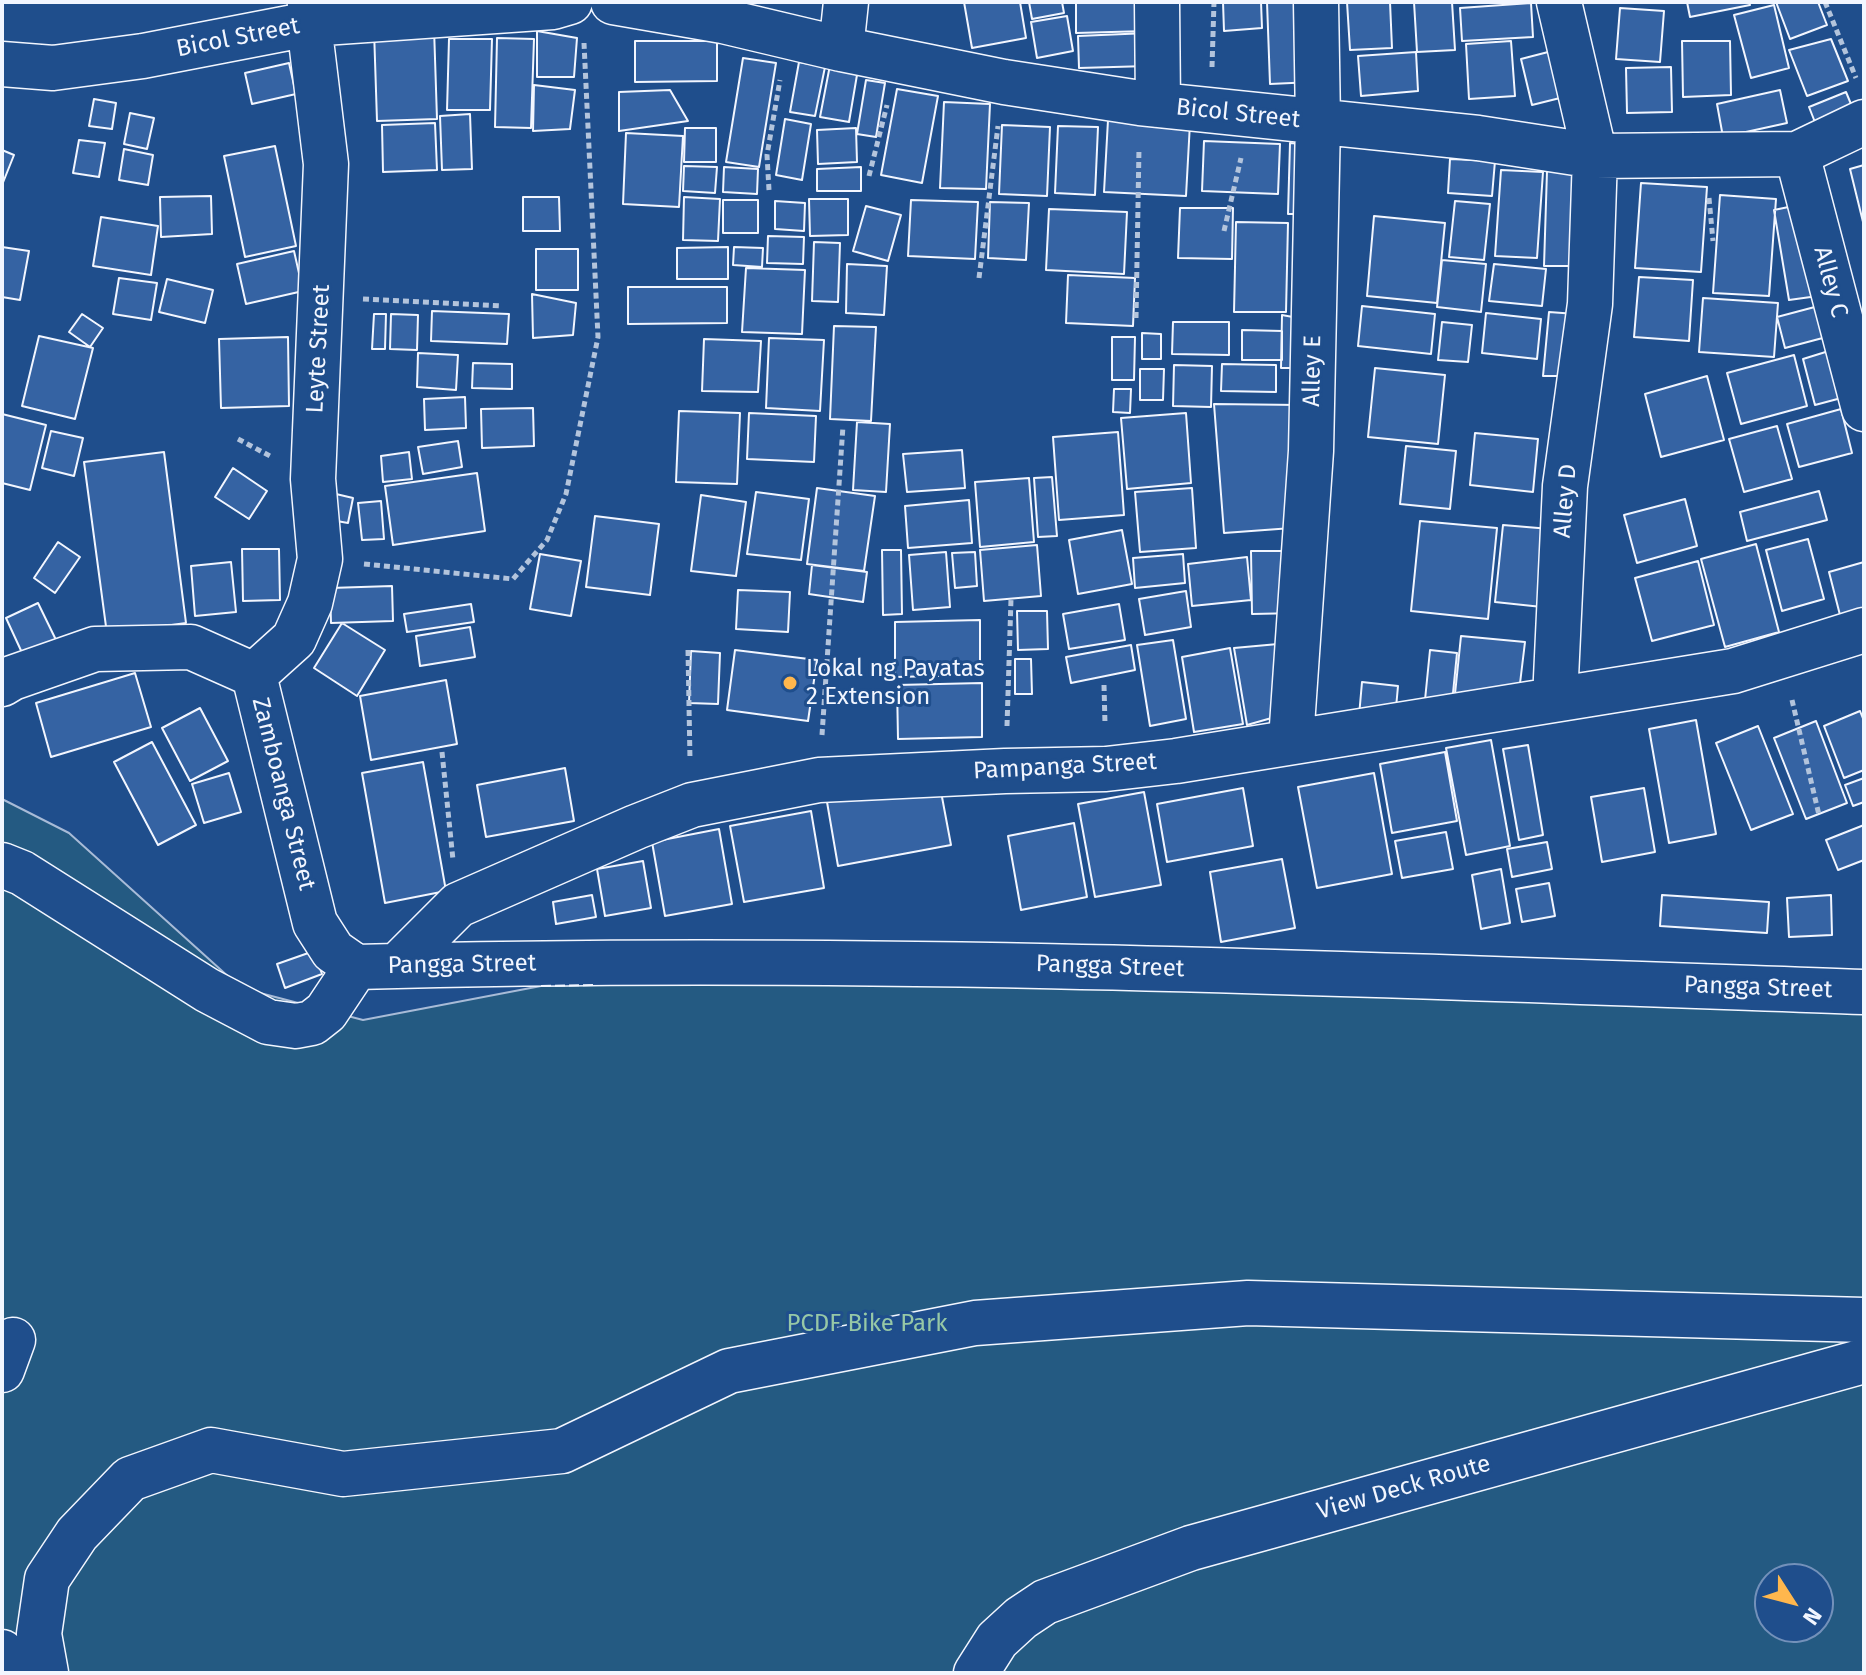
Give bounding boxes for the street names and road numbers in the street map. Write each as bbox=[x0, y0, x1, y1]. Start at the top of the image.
street label: Bicol Street bbox=[174, 12, 302, 64]
street label: Bicol Street bbox=[1174, 93, 1302, 135]
street label: Alley C bbox=[1807, 243, 1853, 321]
street label: Leyte Street bbox=[301, 284, 337, 414]
street label: Alley E bbox=[1298, 335, 1328, 407]
street label: Alley D bbox=[1548, 463, 1584, 539]
street label: Zamboanga Street bbox=[245, 695, 321, 893]
street label: Pampanga Street bbox=[972, 748, 1158, 786]
street label: Pangga Street bbox=[387, 949, 537, 981]
street label: Pangga Street bbox=[1035, 950, 1185, 984]
street label: Pangga Street bbox=[1683, 971, 1833, 1005]
street label: View Deck Route bbox=[1314, 1449, 1494, 1527]

